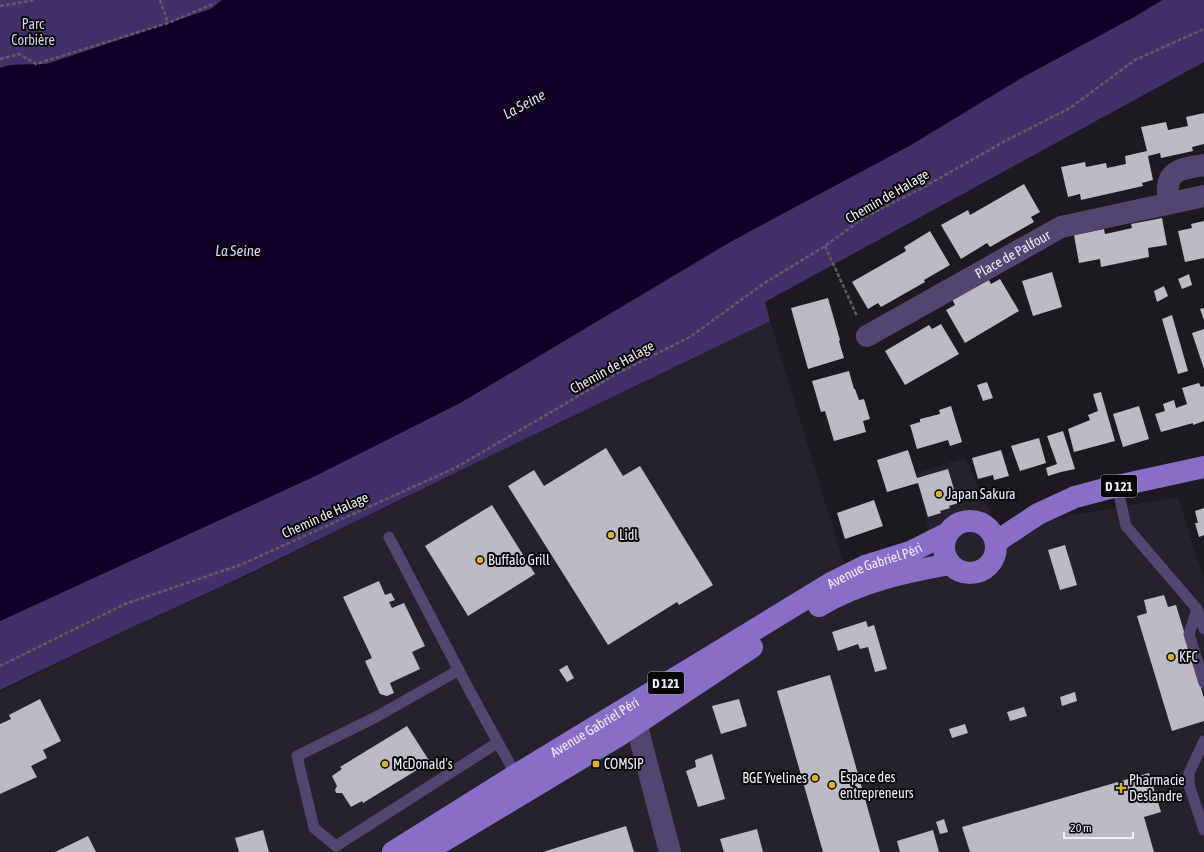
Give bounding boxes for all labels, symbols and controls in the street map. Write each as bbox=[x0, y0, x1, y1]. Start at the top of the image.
park label: Parc Corbière bbox=[11, 16, 55, 48]
water label: La Seine bbox=[500, 86, 548, 122]
street label: Chemin de Halage bbox=[843, 166, 931, 226]
street label: Place de Palfour bbox=[972, 226, 1054, 282]
water label: La Seine bbox=[215, 242, 261, 259]
street label: Chemin de Halage bbox=[567, 337, 657, 397]
road number: D 121 bbox=[1101, 475, 1137, 497]
place label: Japan Sakura bbox=[947, 486, 1016, 502]
street label: Chemin de Halage bbox=[279, 489, 371, 541]
marker: Japan Sakura bbox=[934, 489, 944, 499]
place label: Lidl bbox=[619, 527, 638, 543]
marker: Lidl bbox=[606, 530, 616, 540]
street label: Avenue Gabriel Péri bbox=[824, 539, 925, 592]
place label: Buffalo Grill bbox=[488, 552, 550, 568]
marker: Buffalo Grill bbox=[475, 555, 485, 565]
place label: KFC bbox=[1179, 649, 1199, 665]
marker: KFC bbox=[1166, 652, 1176, 662]
road number: D 121 bbox=[648, 672, 684, 694]
street label: Avenue Gabriel Péri bbox=[547, 694, 642, 760]
place label: McDonald's bbox=[393, 756, 453, 772]
place label: COMSIP bbox=[604, 756, 644, 772]
marker: McDonald's bbox=[380, 759, 390, 769]
marker: COMSIP bbox=[591, 759, 601, 769]
place label: Espace des entrepreneurs bbox=[840, 769, 914, 801]
place label: BGE Yvelines bbox=[742, 770, 807, 786]
place label: Pharmacie Deslandre bbox=[1129, 772, 1185, 804]
marker: BGE Yvelines bbox=[810, 773, 820, 783]
marker: Espace des entrepreneurs bbox=[827, 780, 837, 790]
marker: Pharmacie Deslandre bbox=[1116, 783, 1126, 793]
scale bar bbox=[1064, 814, 1133, 840]
text: 20 m bbox=[1070, 821, 1092, 835]

